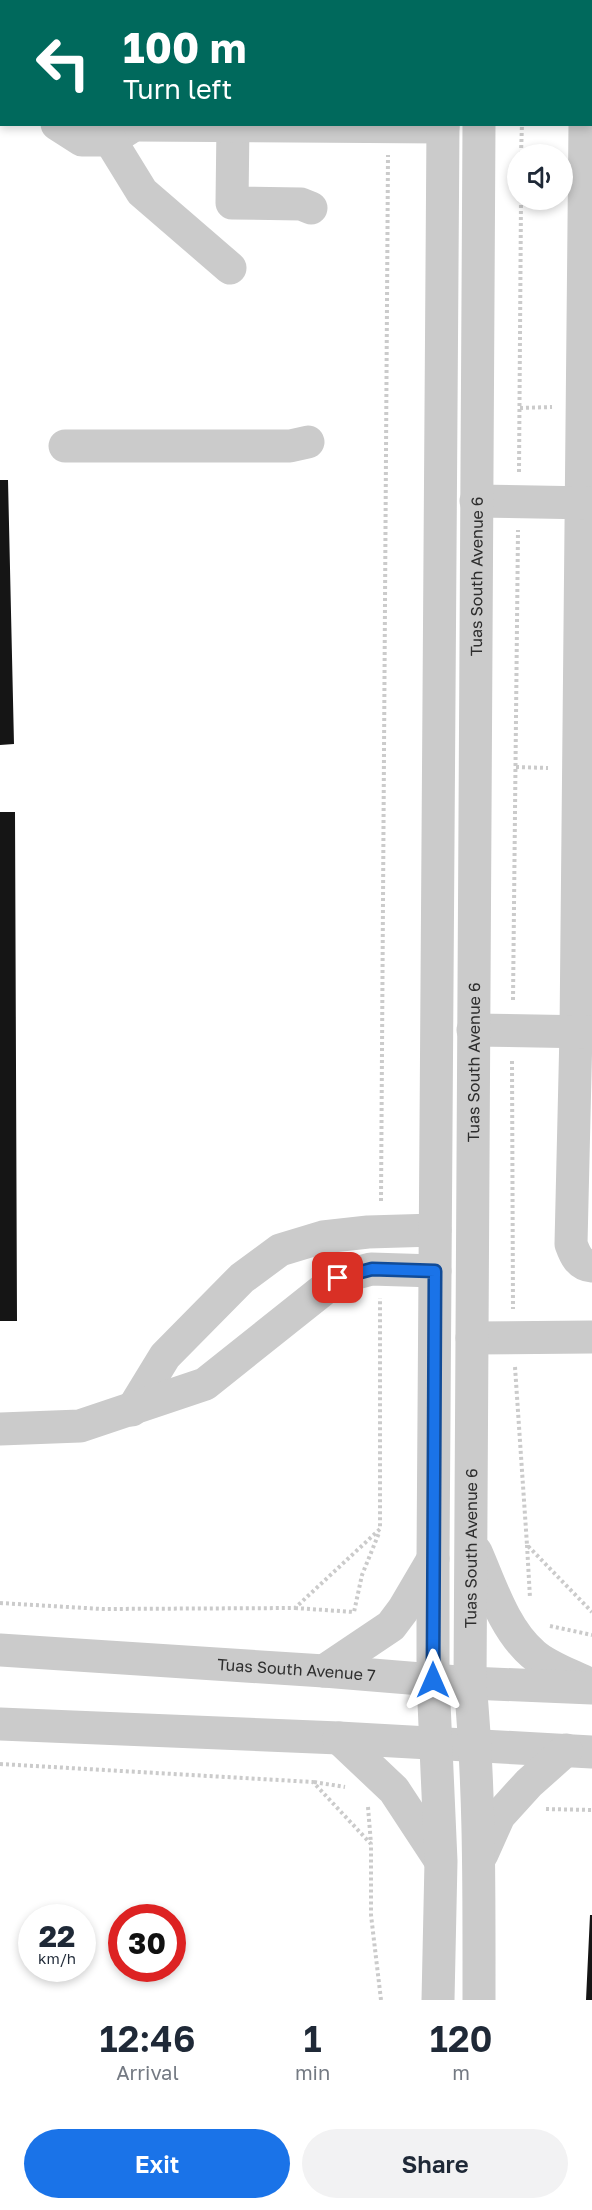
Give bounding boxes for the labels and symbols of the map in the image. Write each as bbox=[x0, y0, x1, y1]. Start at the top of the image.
street label: Tuas South Avenue 6 bbox=[466, 496, 487, 656]
street label: Tuas South Avenue 6 bbox=[463, 982, 484, 1142]
pin bbox=[312, 1252, 363, 1303]
street label: Tuas South Avenue 6 bbox=[460, 1468, 481, 1628]
position arrow bbox=[401, 1648, 465, 1712]
street label: Tuas South Avenue 7 bbox=[217, 1654, 376, 1685]
speed limit sign: 30 bbox=[108, 1904, 186, 1982]

